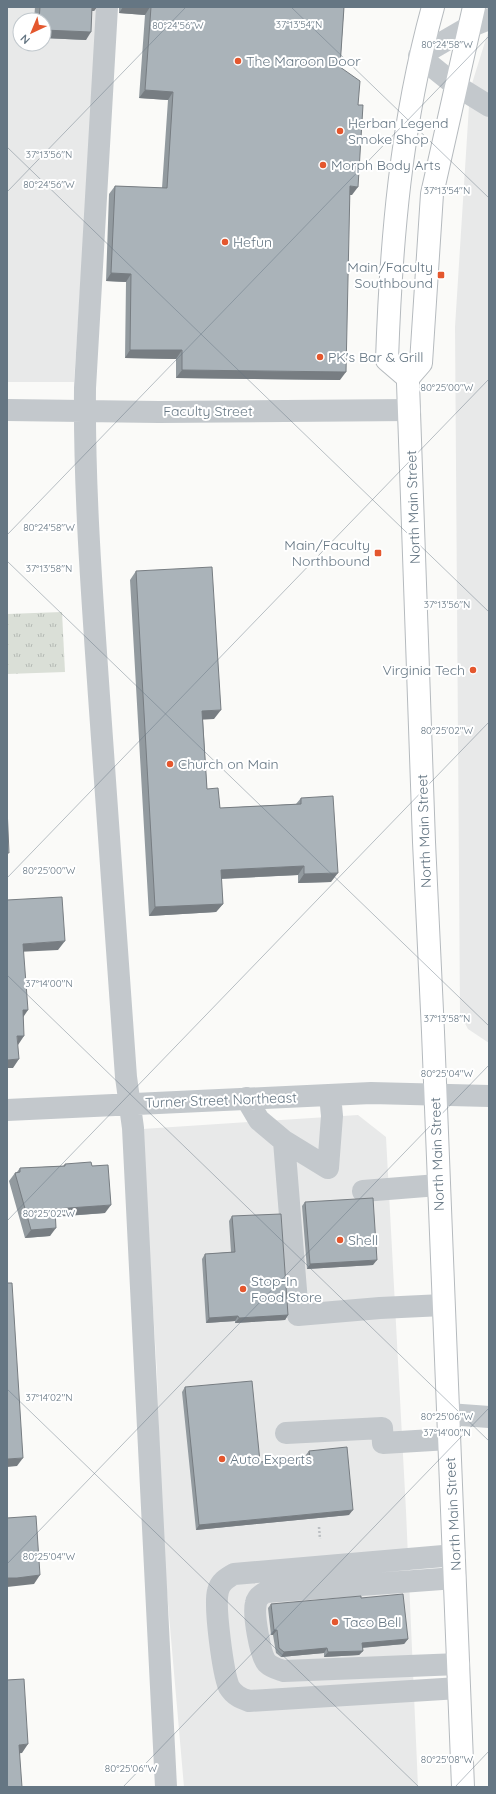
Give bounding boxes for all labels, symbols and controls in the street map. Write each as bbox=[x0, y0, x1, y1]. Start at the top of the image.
north arrow bbox=[12, 12, 52, 52]
text: 37°13'54"N bbox=[276, 18, 322, 31]
text: 80°24'56"W bbox=[152, 19, 204, 32]
text: N bbox=[17, 31, 33, 47]
text: 80°24'58"W bbox=[421, 38, 473, 51]
place label: The Maroon Door bbox=[246, 52, 361, 70]
marker: The Maroon Door bbox=[233, 56, 243, 66]
place label: Herban Legend Smoke Shop bbox=[348, 114, 449, 148]
marker: Herban Legend Smoke Shop bbox=[335, 126, 345, 136]
text: 37°13'56"N bbox=[26, 148, 72, 161]
place label: Morph Body Arts bbox=[331, 156, 441, 174]
marker: Morph Body Arts bbox=[318, 160, 328, 170]
text: 80°24'56"W bbox=[23, 178, 75, 191]
text: 37°13'54"N bbox=[424, 184, 470, 197]
place label: Hefun bbox=[233, 233, 272, 251]
marker: Hefun bbox=[220, 237, 230, 247]
place label: Main/Faculty Southbound bbox=[347, 258, 433, 292]
marker: Main/Faculty Southbound bbox=[436, 270, 446, 280]
place label: PK's Bar & Grill bbox=[328, 348, 424, 366]
marker: PK's Bar & Grill bbox=[315, 352, 325, 362]
text: 80°25'00"W bbox=[421, 381, 474, 394]
street label: Faculty Street bbox=[163, 402, 253, 420]
street label: North Main Street bbox=[402, 450, 424, 564]
text: 80°24'58"W bbox=[23, 521, 75, 534]
place label: Main/Faculty Northbound bbox=[284, 536, 370, 570]
marker: Main/Faculty Northbound bbox=[373, 548, 383, 558]
text: 37°13'58"N bbox=[26, 562, 72, 575]
text: 37°13'56"N bbox=[424, 598, 470, 611]
place label: Virginia Tech bbox=[382, 661, 465, 679]
marker: Virginia Tech bbox=[468, 665, 478, 675]
text: 80°25'02"W bbox=[421, 724, 474, 737]
place label: Church on Main bbox=[178, 755, 279, 773]
marker: Church on Main bbox=[165, 759, 175, 769]
street label: North Main Street bbox=[413, 774, 435, 888]
text: 80°25'00"W bbox=[23, 864, 76, 877]
text: 37°14'00"N bbox=[25, 977, 73, 990]
text: 37°13'58"N bbox=[424, 1012, 470, 1025]
text: 80°25'04"W bbox=[421, 1067, 473, 1080]
street label: Turner Street Northeast bbox=[145, 1088, 297, 1112]
street label: North Main Street bbox=[426, 1097, 448, 1211]
text: 80°25'02"W bbox=[23, 1207, 76, 1220]
place label: Shell bbox=[348, 1231, 378, 1249]
marker: Shell bbox=[335, 1235, 345, 1245]
place label: Stop-In Food Store bbox=[251, 1272, 322, 1306]
marker: Stop-In Food Store bbox=[238, 1284, 248, 1294]
text: 37°14'02"N bbox=[25, 1391, 73, 1404]
text: 80°25'06"W bbox=[421, 1410, 474, 1423]
text: 37°14'00"N bbox=[423, 1426, 471, 1439]
place label: Auto Experts bbox=[230, 1450, 312, 1468]
marker: Auto Experts bbox=[217, 1454, 227, 1464]
street label: North Main Street bbox=[441, 1456, 465, 1571]
text: 80°25'04"W bbox=[23, 1550, 75, 1563]
place label: Taco Bell bbox=[343, 1613, 402, 1631]
marker: Taco Bell bbox=[330, 1617, 340, 1627]
text: 80°25'08"W bbox=[421, 1753, 474, 1766]
text: 80°25'06"W bbox=[105, 1762, 158, 1775]

